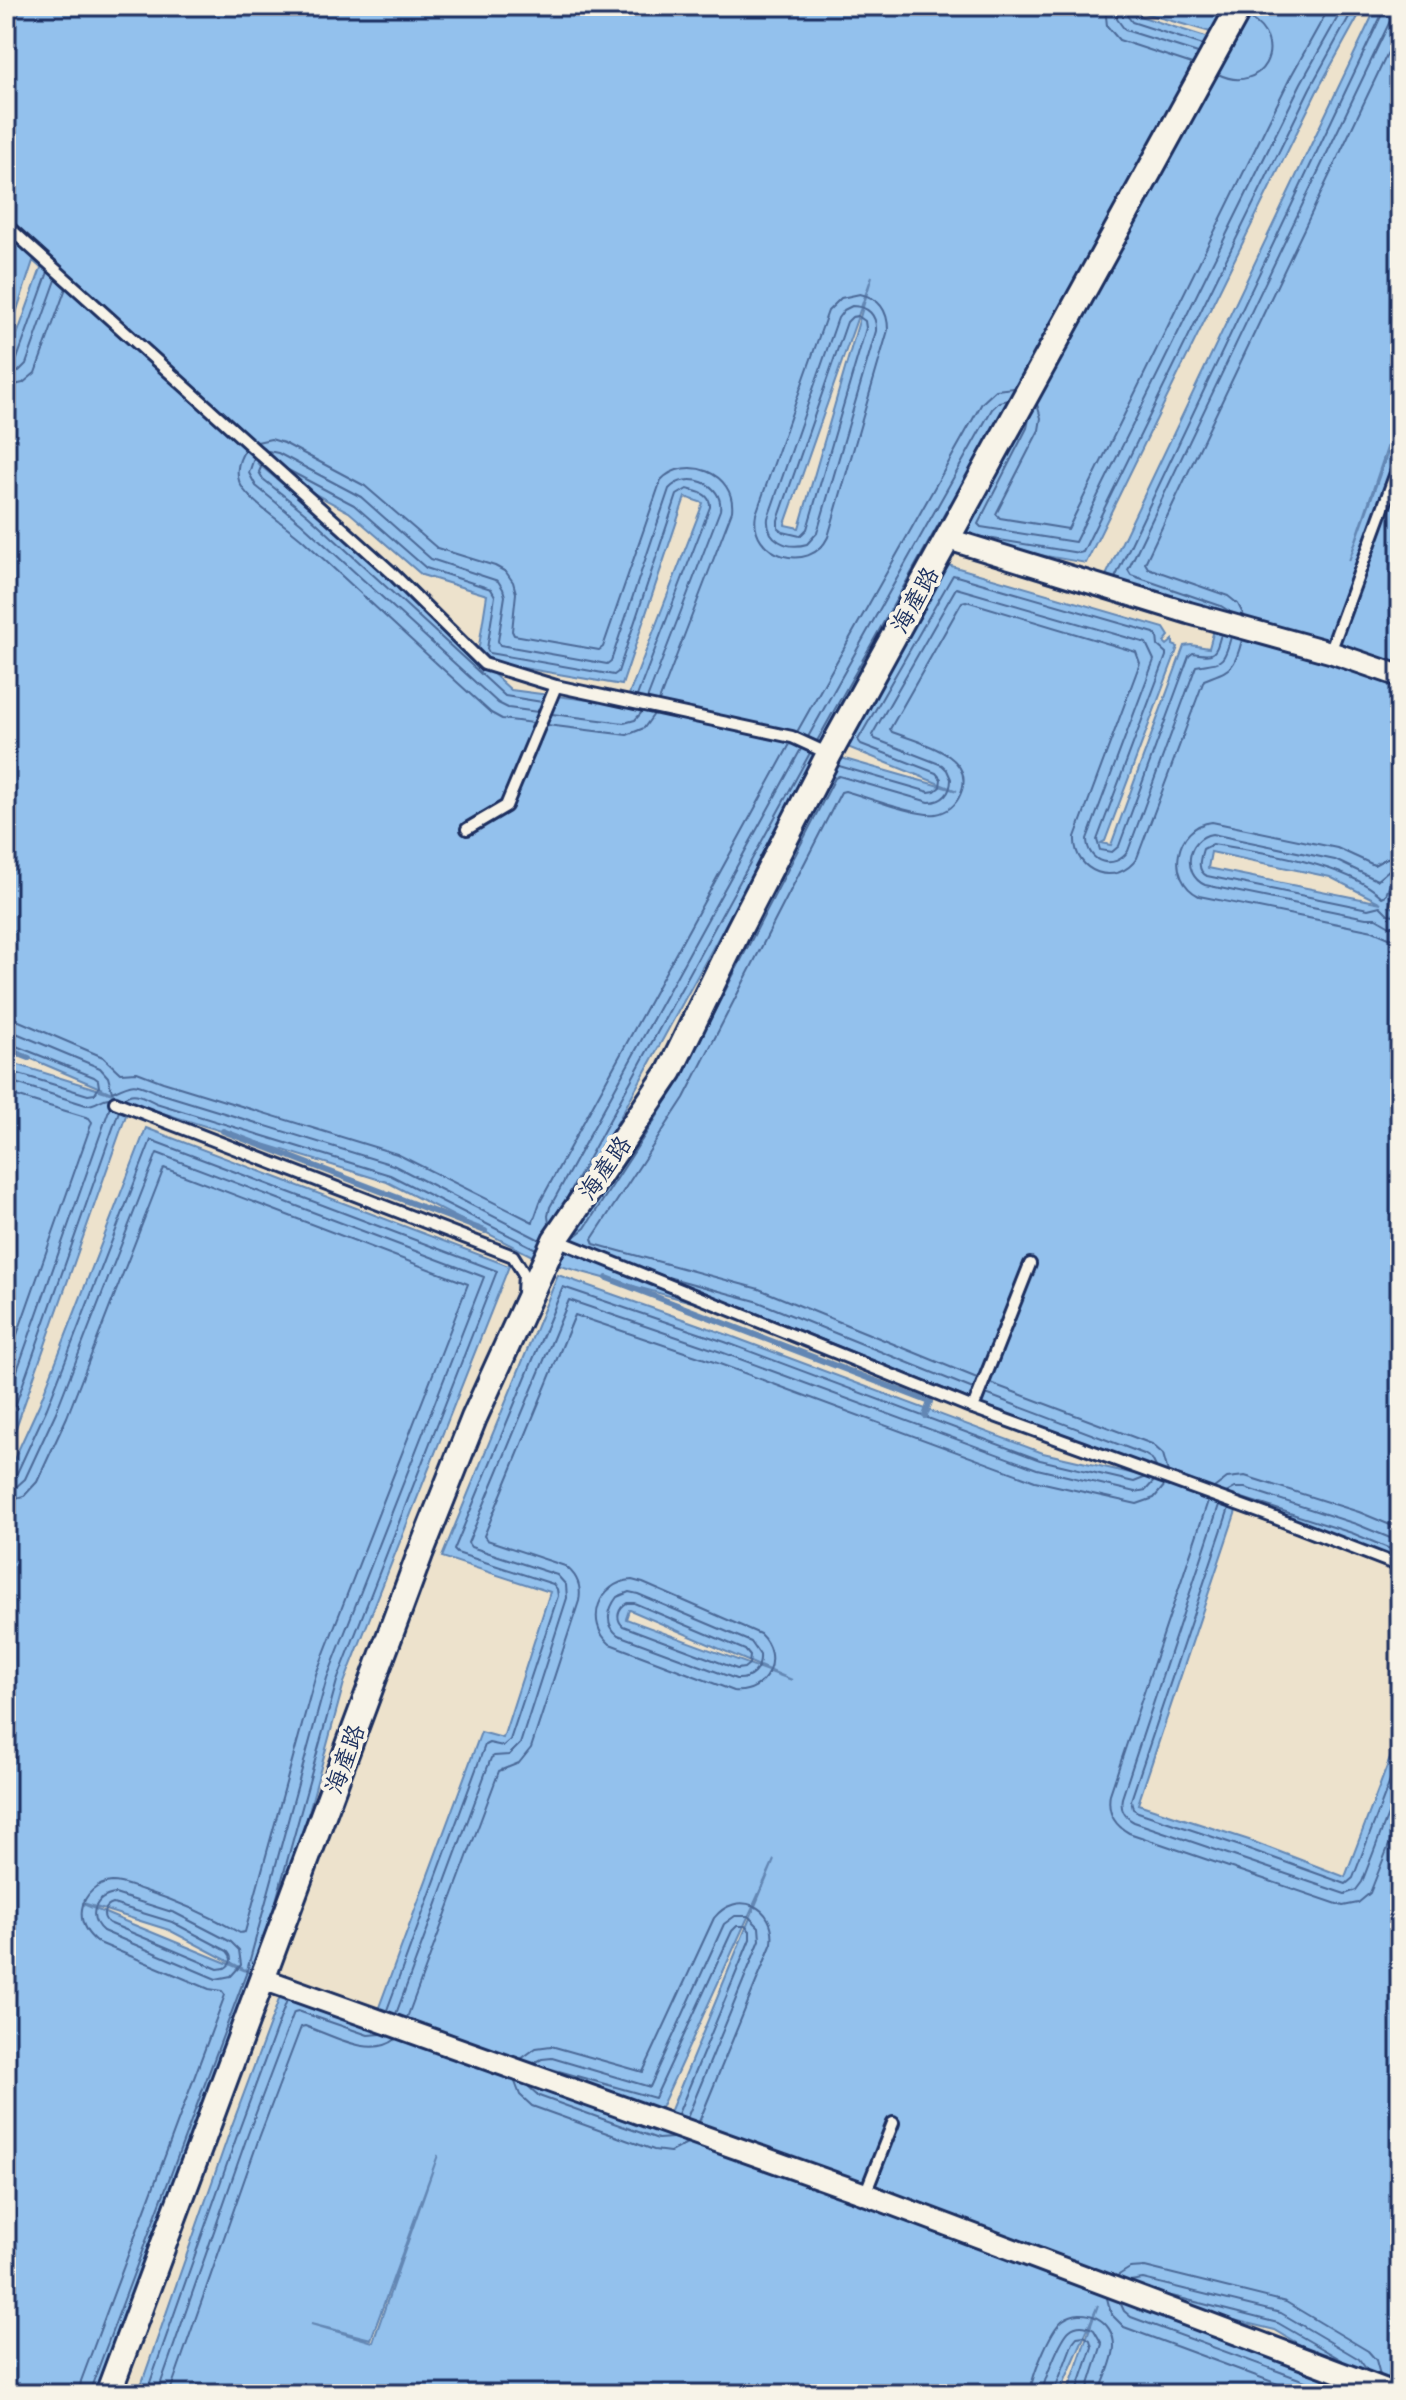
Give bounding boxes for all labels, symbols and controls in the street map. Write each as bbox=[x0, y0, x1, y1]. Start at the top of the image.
street label: 海產路 bbox=[880, 559, 946, 639]
street label: 海產路 bbox=[568, 1127, 639, 1207]
street label: 海產路 bbox=[314, 1718, 372, 1798]

